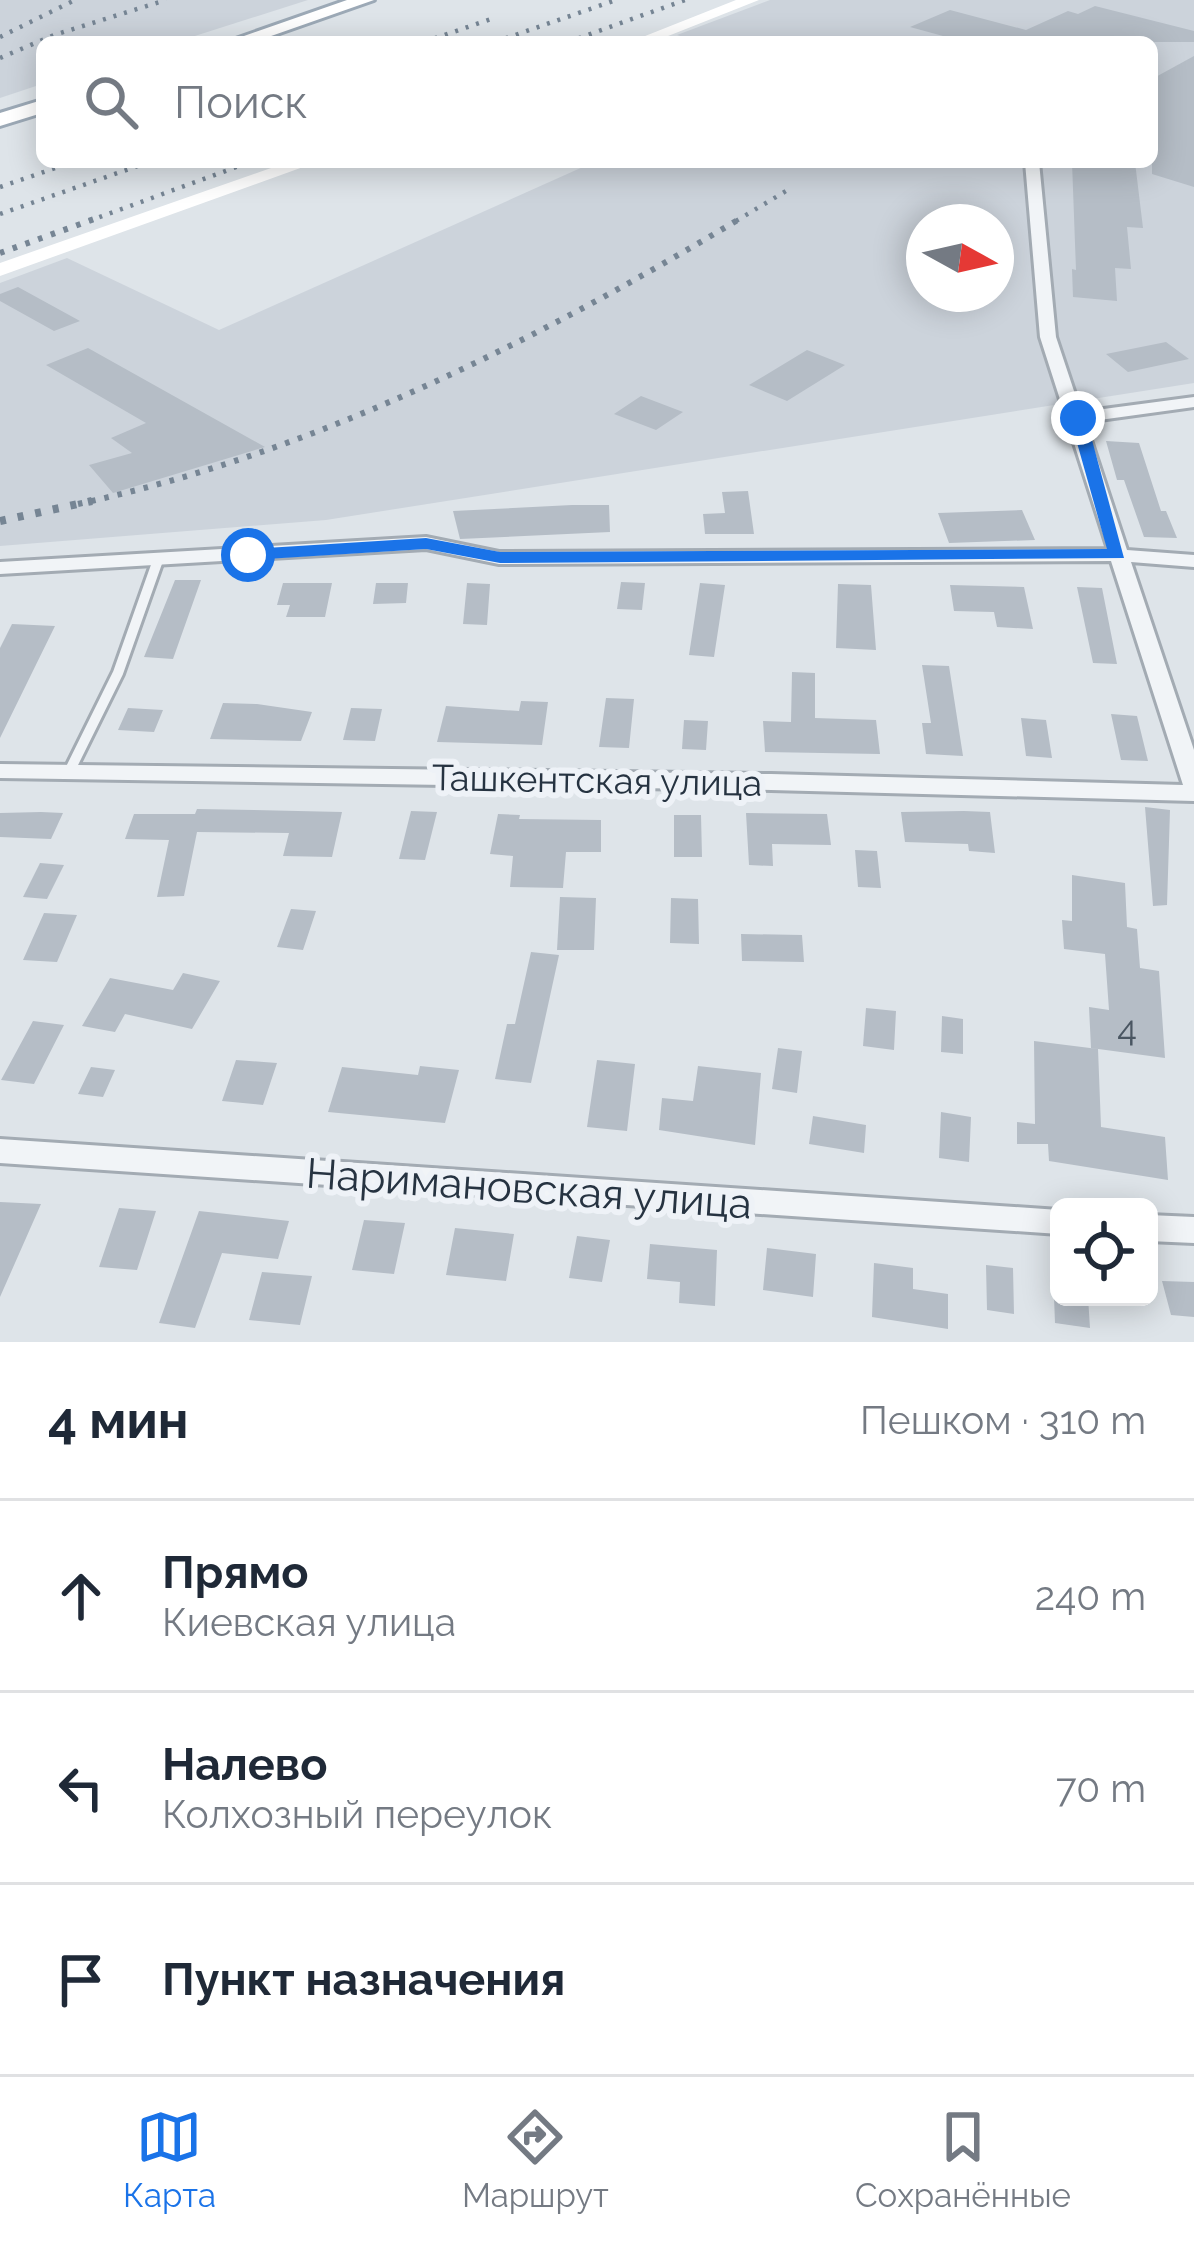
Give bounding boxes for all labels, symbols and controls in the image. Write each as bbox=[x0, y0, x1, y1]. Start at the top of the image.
search box bbox=[36, 36, 1158, 168]
icon: search bbox=[78, 69, 144, 135]
text: Поиск bbox=[174, 76, 308, 129]
north arrow bbox=[906, 204, 1014, 312]
route end bbox=[1051, 391, 1105, 445]
route start bbox=[221, 528, 275, 582]
street label: Ташкентская улица bbox=[431, 756, 763, 804]
house number: 4 bbox=[1117, 1007, 1137, 1049]
street label: Наримановская улица bbox=[304, 1148, 753, 1229]
map controls bbox=[1050, 1198, 1158, 1306]
button: locate bbox=[1050, 1198, 1158, 1306]
text: 4 мин bbox=[48, 1390, 189, 1450]
text: Пешком · 310 m bbox=[860, 1397, 1146, 1443]
text: Прямо bbox=[162, 1546, 309, 1599]
icon: ahead bbox=[48, 1563, 114, 1629]
text: 240 m bbox=[1035, 1573, 1146, 1619]
text: Киевская улица bbox=[162, 1599, 456, 1645]
text: Налево bbox=[162, 1738, 328, 1791]
icon: left bbox=[48, 1755, 114, 1821]
text: 70 m bbox=[1056, 1765, 1146, 1811]
text: Колхозный переулок bbox=[162, 1791, 552, 1837]
icon: arrive bbox=[48, 1947, 114, 2013]
text: Пункт назначения bbox=[162, 1953, 565, 2006]
tab: Карта bbox=[123, 2104, 216, 2215]
tab: Маршрут bbox=[462, 2104, 609, 2215]
tab: Сохранённые bbox=[855, 2104, 1071, 2215]

